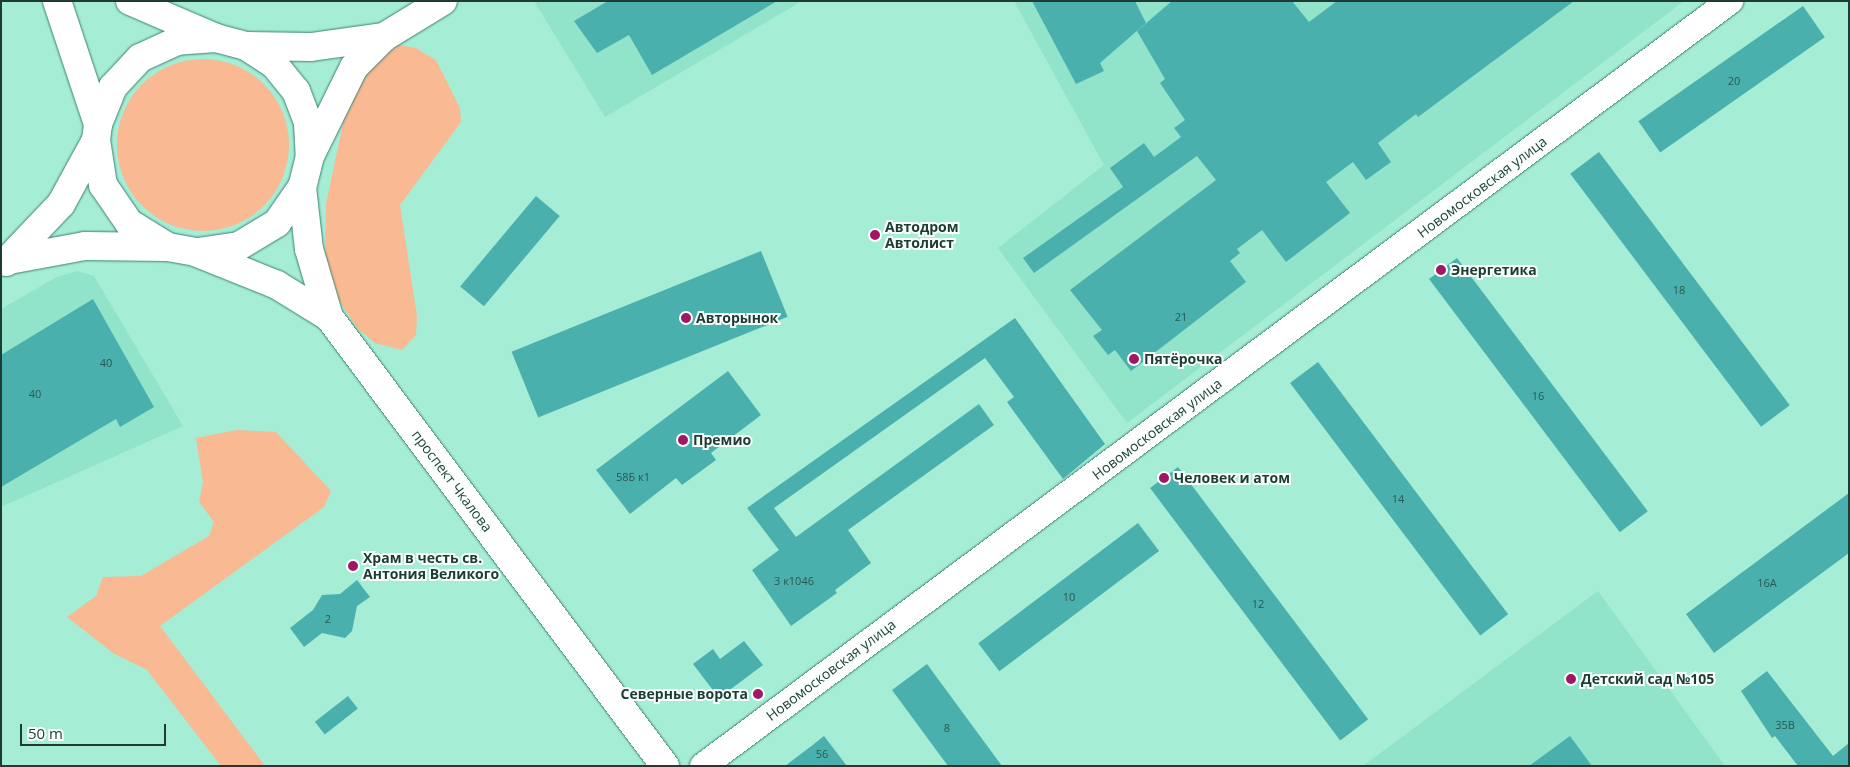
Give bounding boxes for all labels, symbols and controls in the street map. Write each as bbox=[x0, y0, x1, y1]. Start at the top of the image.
house number: 20 bbox=[1728, 74, 1740, 88]
street label: Новомосковская улица bbox=[1414, 133, 1550, 241]
place label: Автодром Автолист bbox=[885, 219, 959, 252]
marker: Автодром Автолист bbox=[869, 229, 881, 241]
place label: Энергетика bbox=[1451, 262, 1537, 278]
marker: Энергетика bbox=[1435, 264, 1447, 276]
house number: 18 bbox=[1673, 283, 1685, 297]
place label: Авторынок bbox=[696, 310, 778, 326]
house number: 21 bbox=[1175, 310, 1187, 324]
marker: Авторынок bbox=[680, 312, 692, 324]
place label: Пятёрочка bbox=[1144, 351, 1223, 367]
marker: Пятёрочка bbox=[1128, 353, 1140, 365]
house number: 40 bbox=[100, 356, 112, 370]
street label: Новомосковская улица bbox=[1089, 375, 1225, 483]
house number: 40 bbox=[29, 387, 41, 401]
house number: 16 bbox=[1532, 389, 1544, 403]
street label: проспект Чкалова bbox=[408, 427, 496, 535]
place label: Премио bbox=[693, 432, 751, 448]
marker: Премио bbox=[677, 434, 689, 446]
house number: 58Б к1 bbox=[616, 470, 650, 484]
place label: Человек и атом bbox=[1174, 470, 1290, 486]
marker: Человек и атом bbox=[1158, 472, 1170, 484]
house number: 14 bbox=[1392, 492, 1404, 506]
place label: Храм в честь св. Антония Великого bbox=[363, 550, 499, 582]
marker: Храм в честь св. Антония Великого bbox=[347, 560, 359, 572]
house number: 3 к1046 bbox=[774, 574, 814, 588]
house number: 16А bbox=[1757, 576, 1777, 590]
house number: 10 bbox=[1063, 590, 1075, 604]
house number: 12 bbox=[1252, 597, 1264, 611]
house number: 2 bbox=[325, 612, 331, 626]
street label: Новомосковская улица bbox=[763, 616, 899, 724]
place label: Детский сад №105 bbox=[1581, 671, 1714, 687]
marker: Детский сад №105 bbox=[1565, 673, 1577, 685]
place label: Северные ворота bbox=[621, 686, 748, 702]
marker: Северные ворота bbox=[752, 688, 764, 700]
scale bar bbox=[22, 714, 169, 746]
house number: 35В bbox=[1775, 718, 1795, 732]
house number: 8 bbox=[944, 721, 950, 735]
text: 50 m bbox=[28, 723, 63, 743]
house number: 56 bbox=[816, 747, 828, 761]

